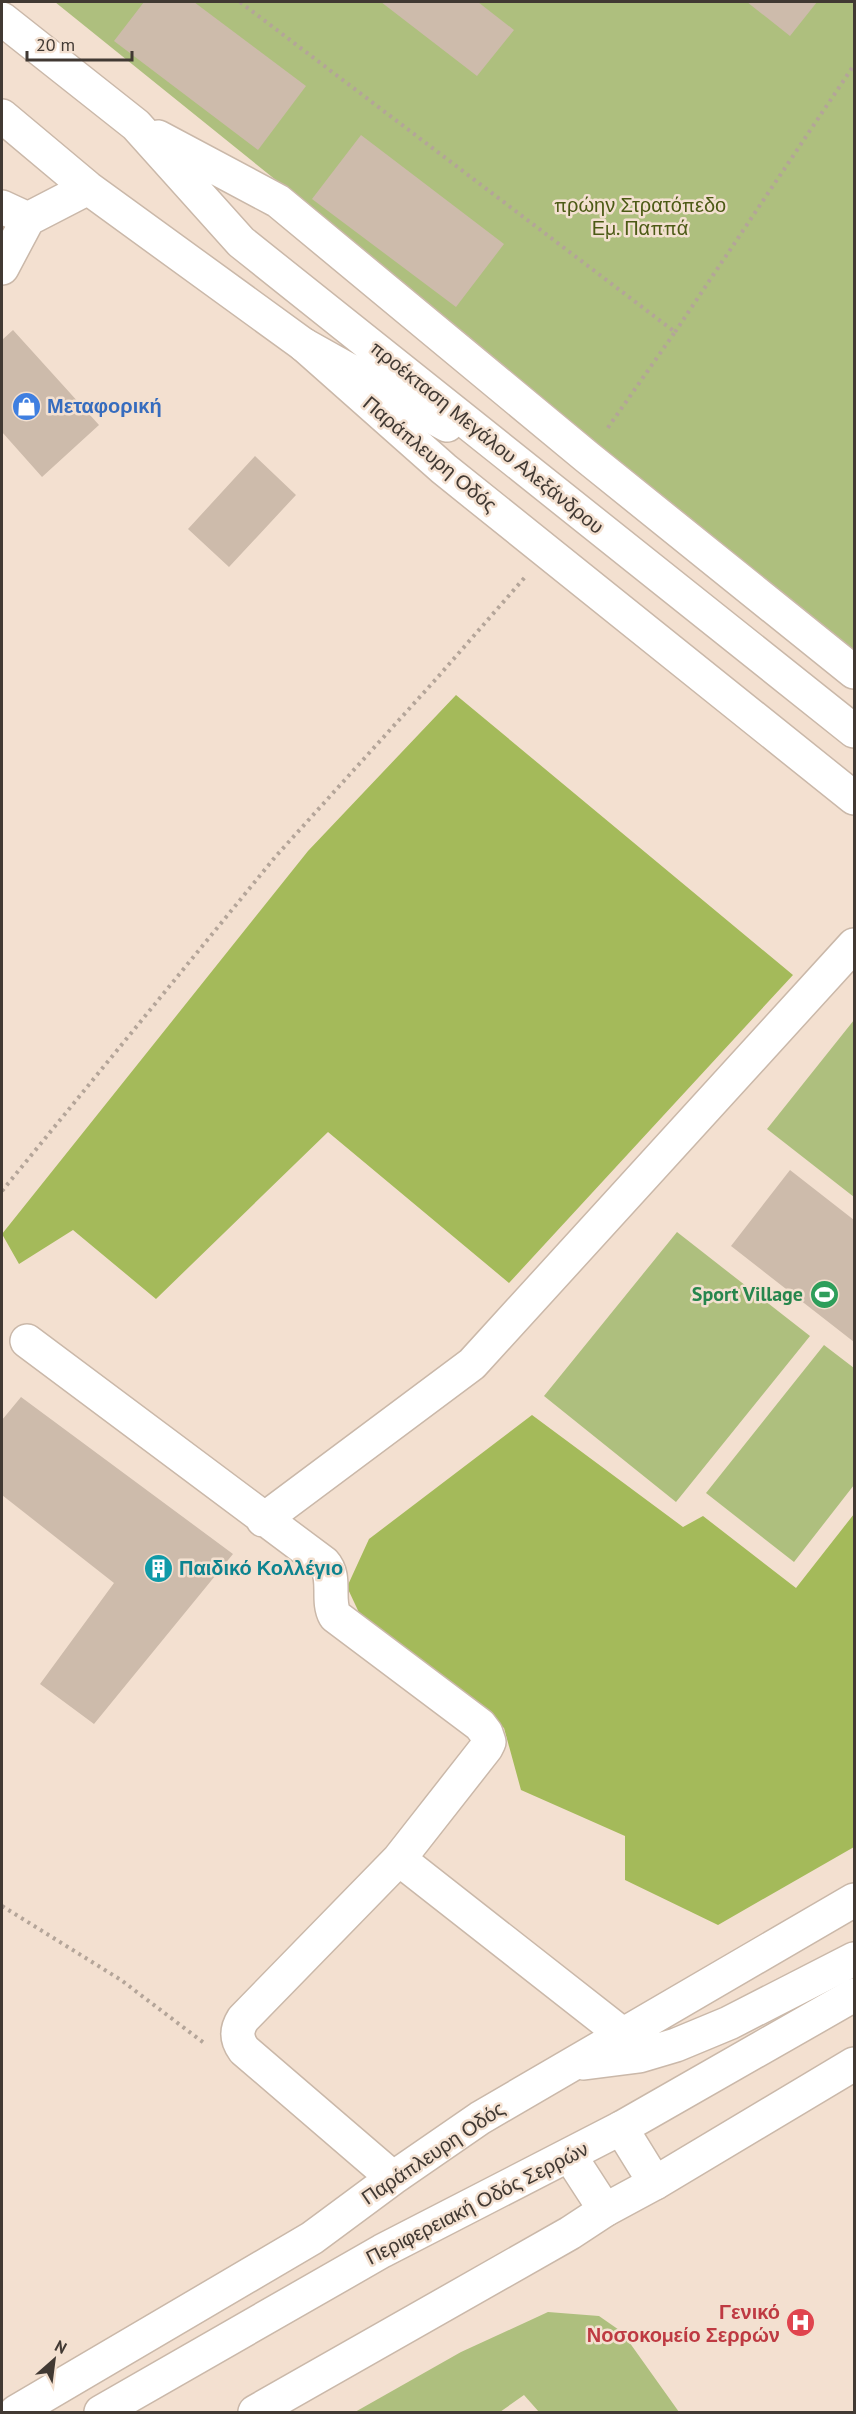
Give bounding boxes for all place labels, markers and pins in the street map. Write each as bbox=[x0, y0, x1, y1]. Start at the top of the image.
shop icon: Μεταφορική bbox=[10, 390, 42, 422]
place label: Μεταφορική bbox=[47, 393, 162, 419]
sports icon: Sport Village bbox=[808, 1278, 840, 1310]
place label: Sport Village bbox=[692, 1281, 803, 1307]
building icon: Παιδικό Κολλέγιο bbox=[142, 1552, 174, 1584]
place label: Παιδικό Κολλέγιο bbox=[179, 1555, 343, 1581]
place label: Γενικό Νοσοκομείο Σερρών bbox=[587, 2299, 780, 2348]
hospital icon: Γενικό Νοσοκομείο Σερρών bbox=[785, 2307, 817, 2339]

